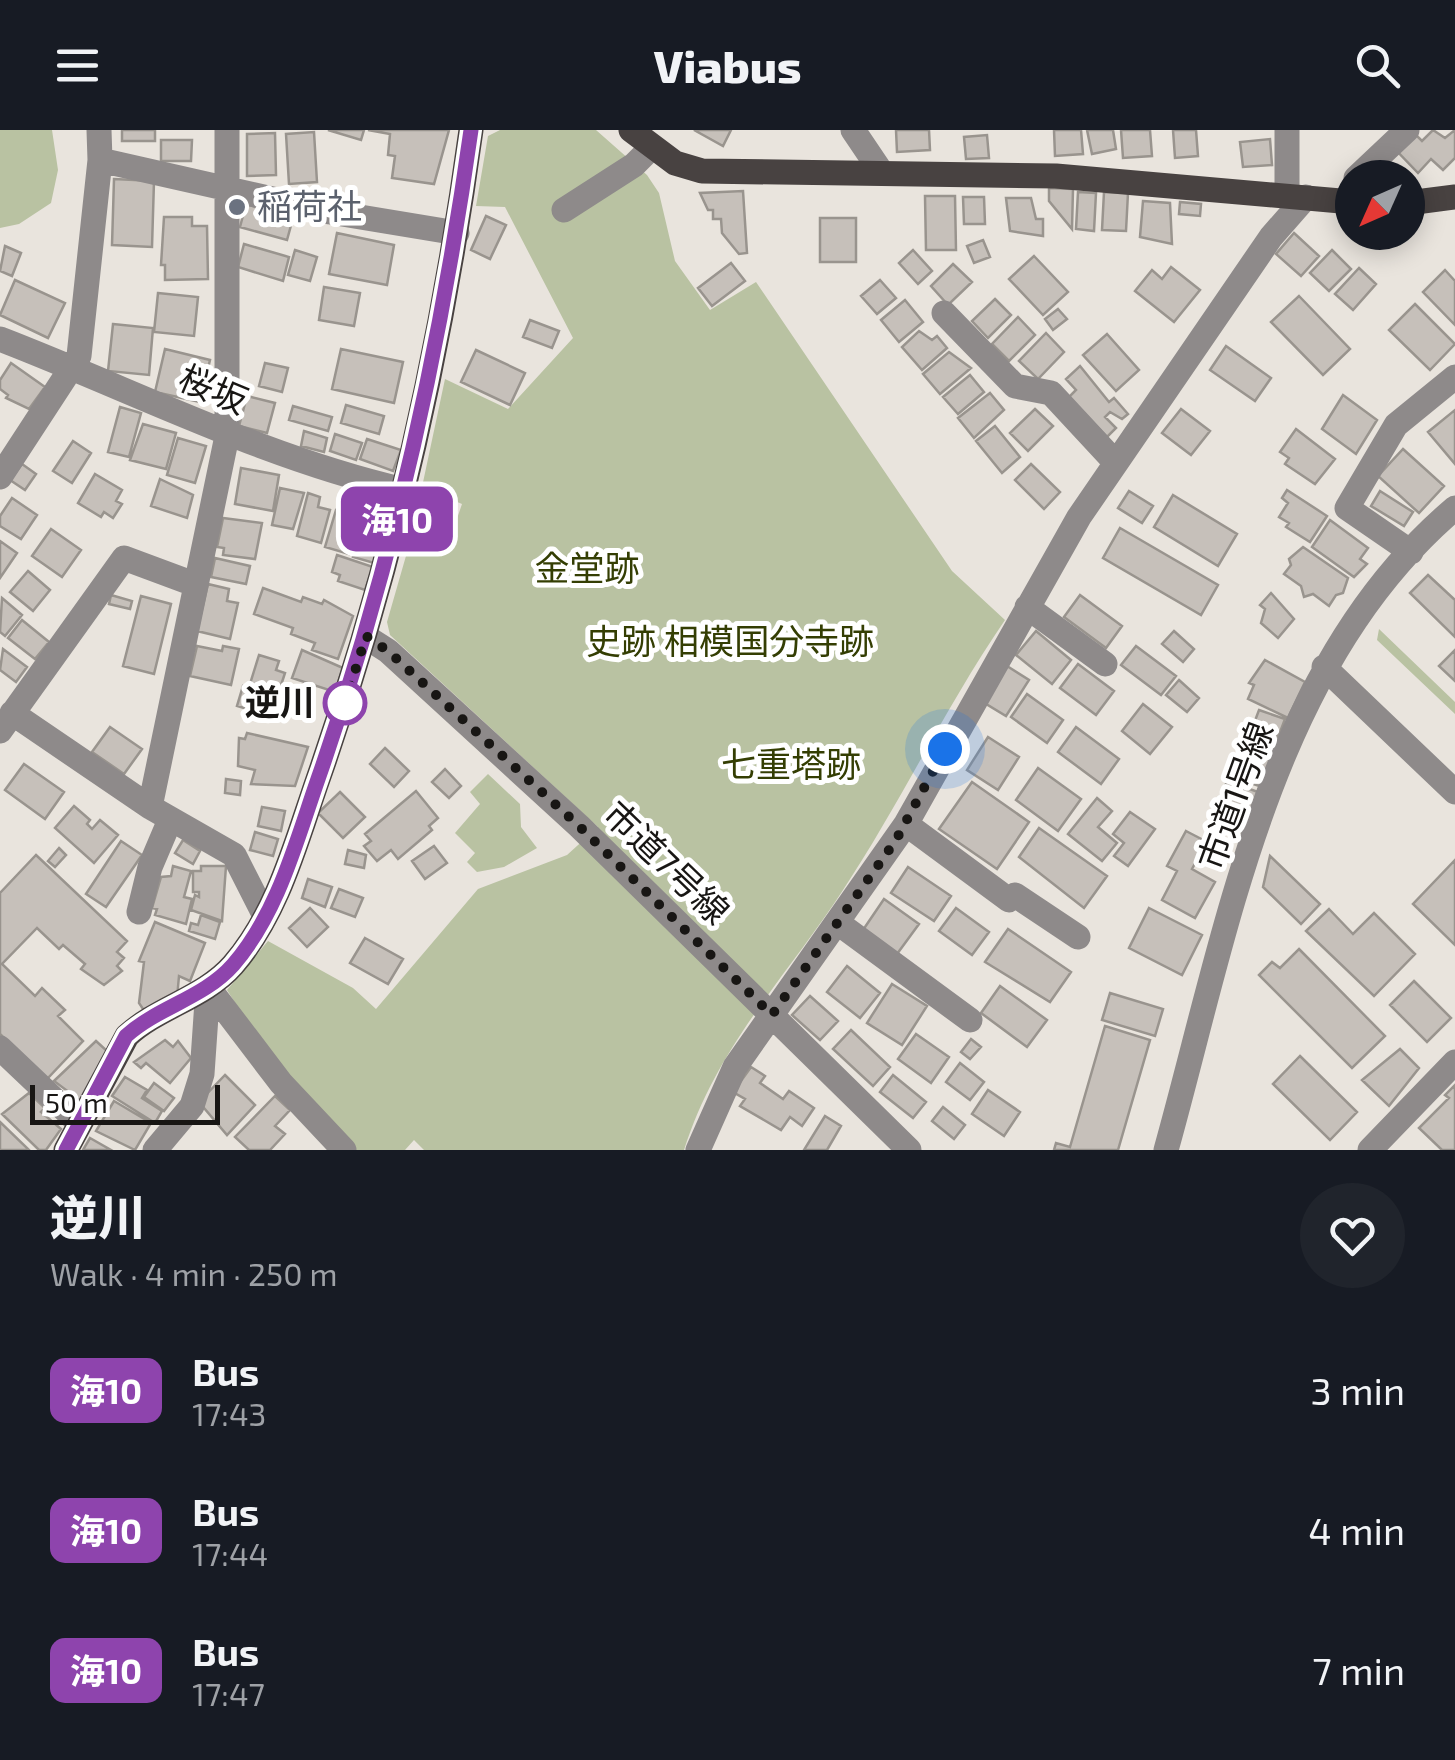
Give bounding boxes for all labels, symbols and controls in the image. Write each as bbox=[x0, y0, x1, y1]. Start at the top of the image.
icon: menu bbox=[50, 38, 105, 93]
text: Viabus bbox=[654, 38, 801, 92]
icon: search bbox=[1350, 38, 1405, 93]
north arrow bbox=[1335, 160, 1425, 250]
map controls bbox=[1335, 160, 1425, 250]
place label: 稲荷社 bbox=[257, 184, 362, 226]
marker: 稲荷社 bbox=[226, 196, 248, 218]
street label: 桜坂 bbox=[173, 355, 254, 421]
line badge: 海10 bbox=[340, 486, 454, 552]
text: 海10 bbox=[361, 498, 433, 540]
park label: 金堂跡 bbox=[534, 546, 640, 588]
park label: 史跡 相模国分寺跡 bbox=[586, 619, 874, 661]
place label: 逆川 bbox=[245, 680, 315, 722]
marker: 逆川 bbox=[324, 682, 366, 724]
street label: 市道1号線 bbox=[1188, 716, 1280, 875]
your location bbox=[920, 724, 970, 774]
park label: 七重塔跡 bbox=[721, 742, 861, 784]
street label: 市道7号線 bbox=[596, 792, 739, 932]
scale bar bbox=[30, 1080, 220, 1124]
text: 50 m bbox=[45, 1085, 108, 1119]
button: heart bbox=[1300, 1183, 1405, 1288]
text: 逆川 bbox=[50, 1187, 146, 1245]
text: Walk · 4 min · 250 m bbox=[50, 1254, 338, 1292]
text: Bus bbox=[192, 1348, 259, 1394]
text: 3 min bbox=[1311, 1367, 1405, 1413]
text: 海10 bbox=[70, 1369, 142, 1411]
text: 17:43 bbox=[192, 1394, 266, 1432]
text: Bus bbox=[192, 1488, 259, 1534]
text: 4 min bbox=[1308, 1507, 1405, 1553]
text: 海10 bbox=[70, 1509, 142, 1551]
text: 17:44 bbox=[192, 1534, 268, 1572]
text: Bus bbox=[192, 1628, 259, 1674]
text: 7 min bbox=[1312, 1647, 1405, 1693]
text: 海10 bbox=[70, 1649, 142, 1691]
text: 17:47 bbox=[192, 1674, 265, 1712]

